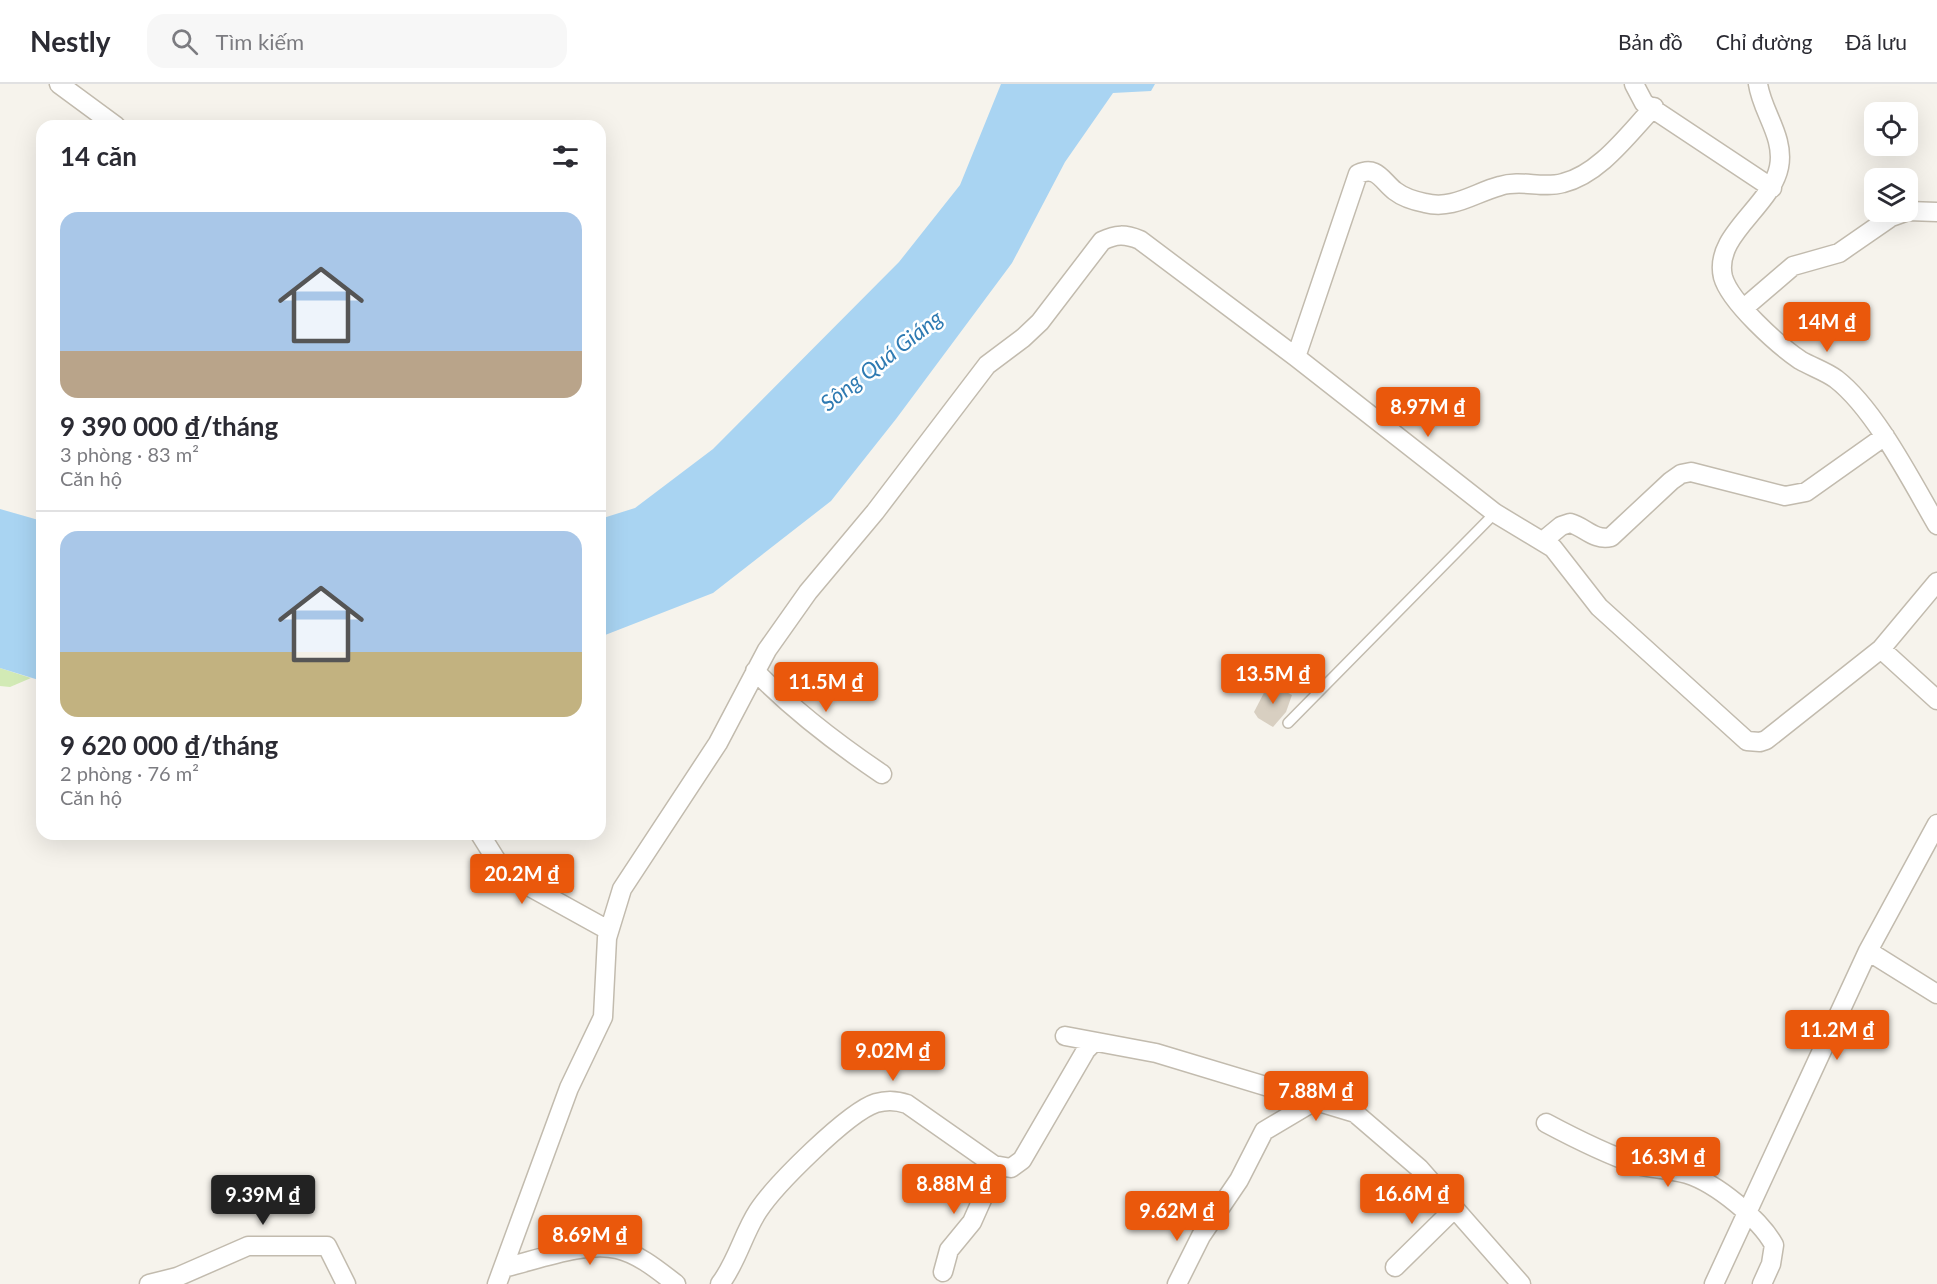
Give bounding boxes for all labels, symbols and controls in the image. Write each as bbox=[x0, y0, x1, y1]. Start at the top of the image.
search box bbox=[147, 14, 567, 68]
text: Nestly bbox=[30, 24, 111, 58]
icon: search bbox=[168, 25, 201, 58]
text: Tìm kiếm bbox=[216, 28, 304, 55]
text: Bản đồ bbox=[1618, 29, 1683, 54]
text: Chỉ đường bbox=[1716, 29, 1812, 54]
text: Đã lưu bbox=[1845, 29, 1907, 54]
map controls bbox=[1864, 102, 1918, 222]
button: locate bbox=[1864, 102, 1918, 156]
text: 14 căn bbox=[60, 140, 137, 172]
icon: filters bbox=[549, 140, 582, 173]
button: layers bbox=[1864, 168, 1918, 222]
icon: home bbox=[267, 251, 375, 359]
pin: 14M ₫ bbox=[1785, 302, 1869, 353]
water label: Sông Quá Giáng bbox=[814, 304, 948, 416]
text: 14M ₫ bbox=[1797, 309, 1857, 333]
pin: 8.97M ₫ bbox=[1373, 387, 1483, 438]
text: 8.97M ₫ bbox=[1390, 394, 1466, 418]
text: 9 390 000 ₫/tháng bbox=[60, 410, 278, 442]
text: 3 phòng · 83 m² bbox=[60, 442, 199, 466]
text: Căn hộ bbox=[60, 466, 122, 490]
icon: home bbox=[267, 570, 375, 678]
pin: 13.5M ₫ bbox=[1218, 654, 1328, 705]
text: 13.5M ₫ bbox=[1235, 661, 1311, 685]
pin: 11.5M ₫ bbox=[771, 662, 881, 713]
text: 11.5M ₫ bbox=[788, 669, 864, 693]
text: 9 620 000 ₫/tháng bbox=[60, 729, 278, 761]
text: 2 phòng · 76 m² bbox=[60, 761, 199, 785]
text: Căn hộ bbox=[60, 785, 122, 809]
pin: 20.2M ₫ bbox=[467, 854, 577, 905]
text: 20.2M ₫ bbox=[484, 861, 560, 885]
pin: 11.2M ₫ bbox=[1782, 1010, 1892, 1061]
text: 11.2M ₫ bbox=[1799, 1017, 1875, 1041]
pin: 9.02M ₫ bbox=[838, 1031, 948, 1082]
text: 9.02M ₫ bbox=[855, 1038, 931, 1062]
pin: 7.88M ₫ bbox=[1261, 1071, 1371, 1122]
text: 7.88M ₫ bbox=[1278, 1078, 1354, 1102]
pin: 16.3M ₫ bbox=[1613, 1137, 1723, 1188]
text: 16.3M ₫ bbox=[1630, 1144, 1706, 1168]
pin: 8.88M ₫ bbox=[899, 1164, 1009, 1215]
text: 8.88M ₫ bbox=[916, 1171, 992, 1195]
pin: 16.6M ₫ bbox=[1357, 1174, 1467, 1225]
pin: 9.39M ₫ bbox=[208, 1175, 318, 1226]
text: 16.6M ₫ bbox=[1374, 1181, 1450, 1205]
text: 9.39M ₫ bbox=[225, 1182, 301, 1206]
pin: 9.62M ₫ bbox=[1122, 1191, 1232, 1242]
text: 9.62M ₫ bbox=[1139, 1198, 1215, 1222]
pin: 8.69M ₫ bbox=[535, 1215, 645, 1266]
text: 8.69M ₫ bbox=[552, 1222, 628, 1246]

